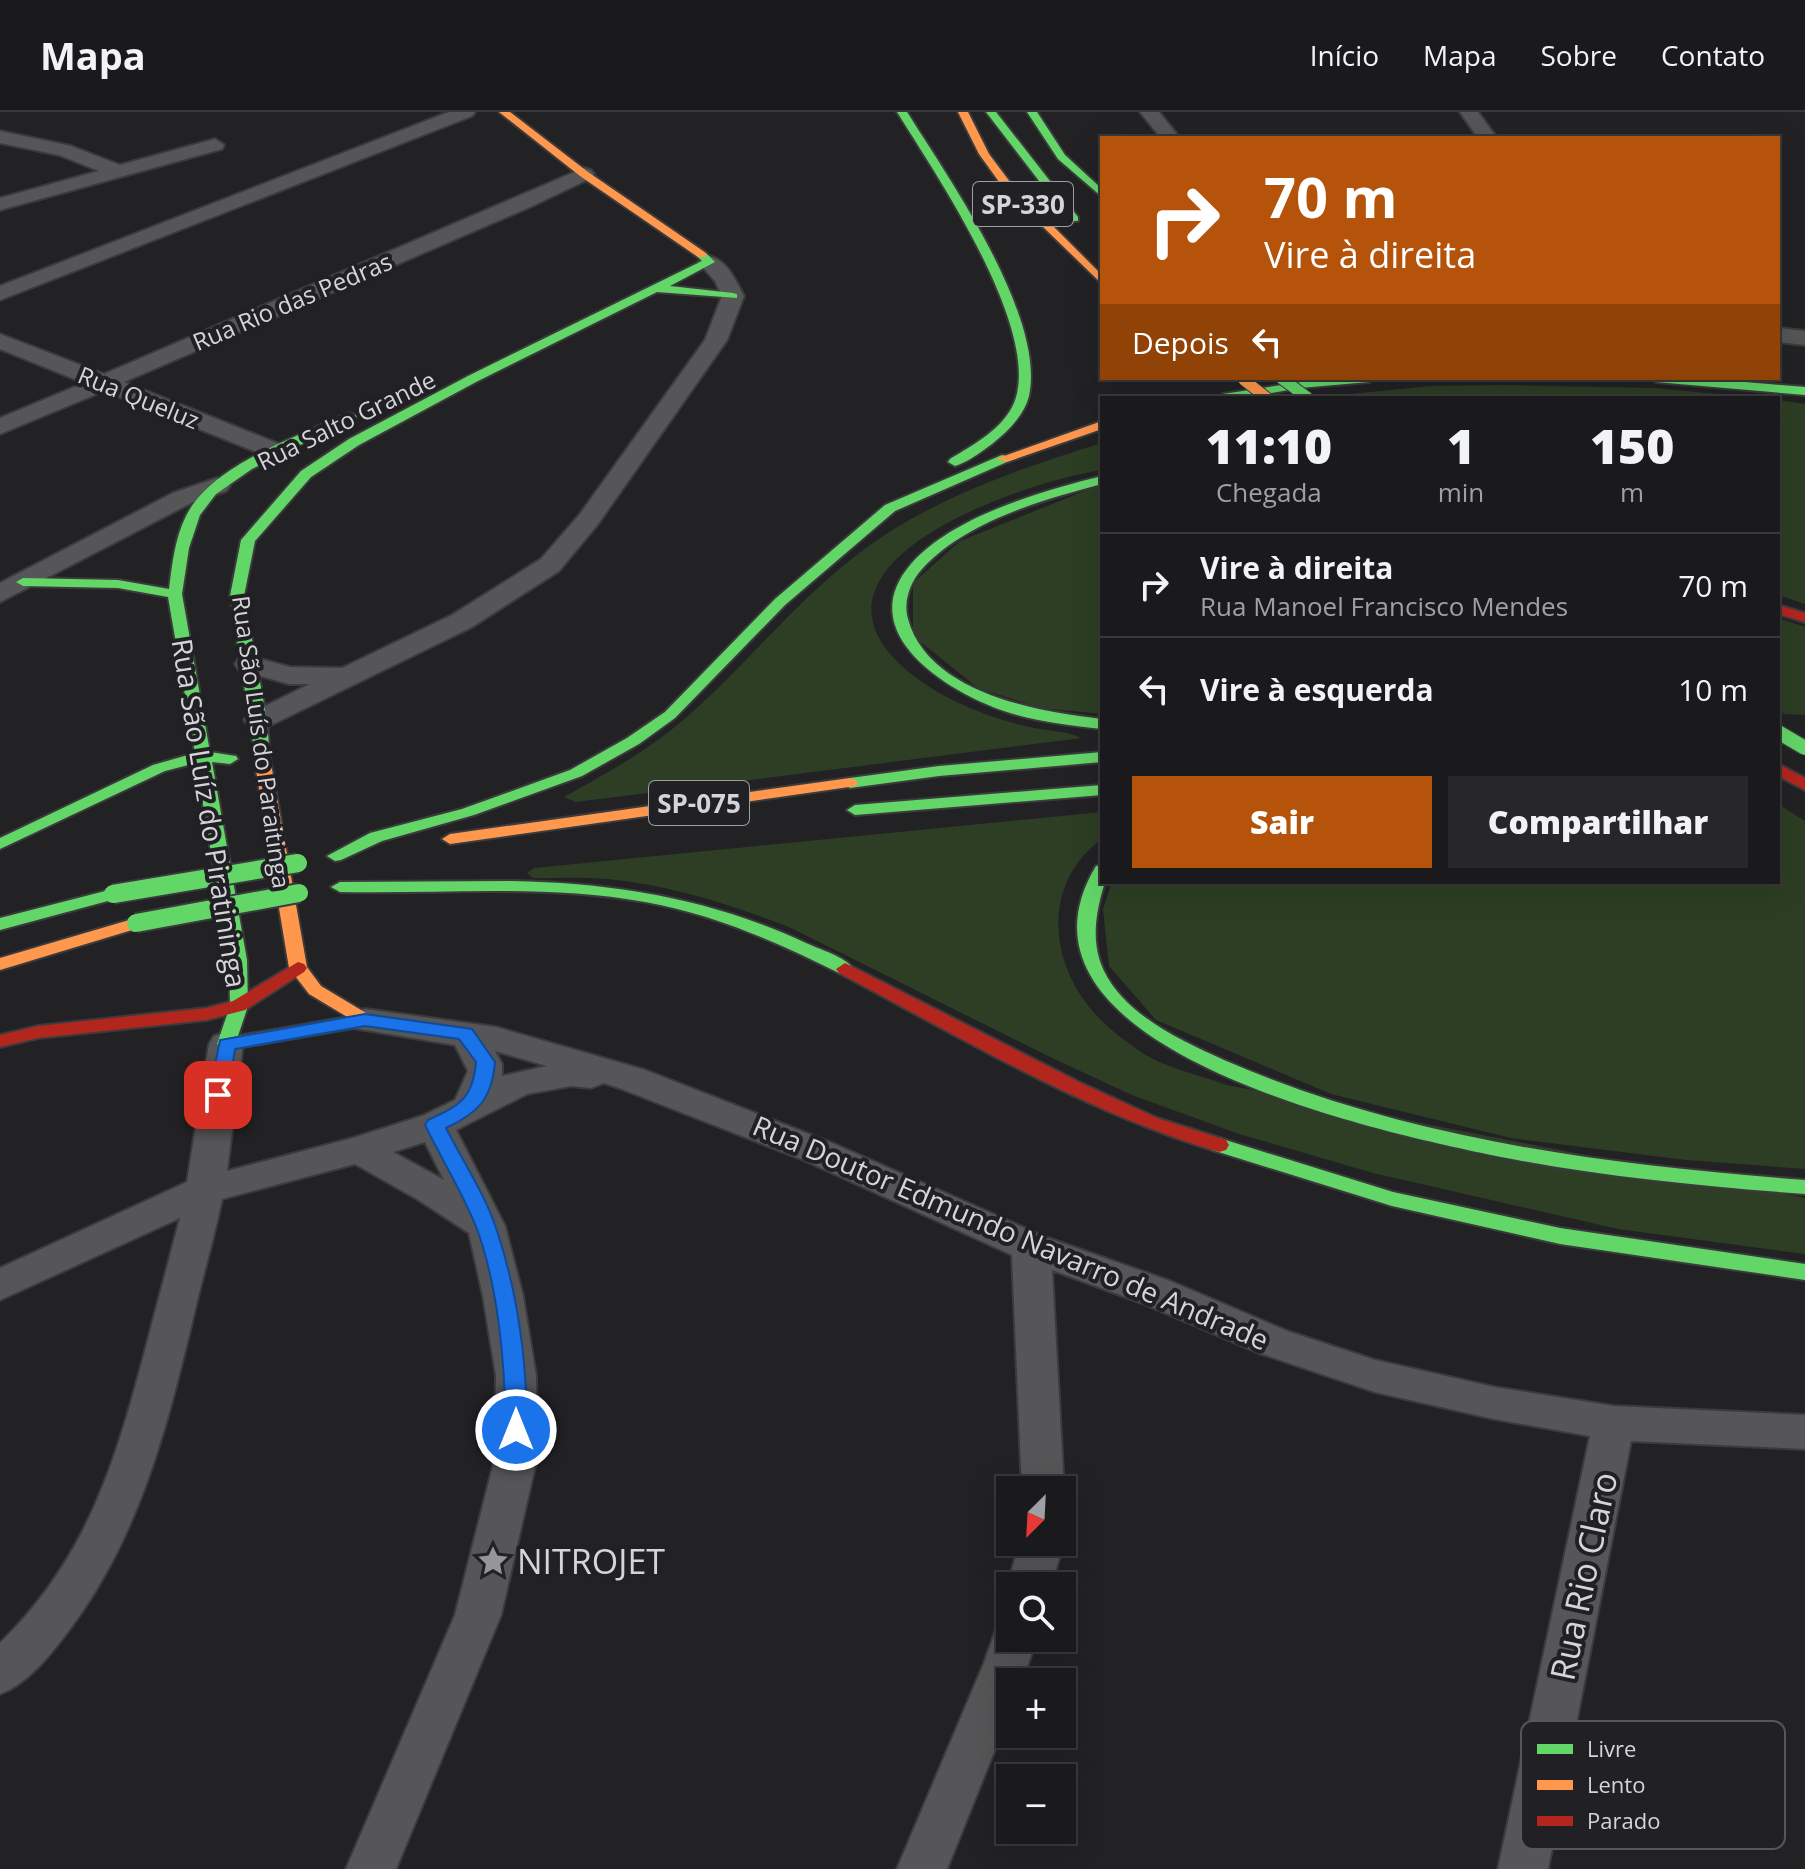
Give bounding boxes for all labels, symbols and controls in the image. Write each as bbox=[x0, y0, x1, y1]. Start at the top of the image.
text: Mapa bbox=[40, 29, 146, 81]
text: Início bbox=[1310, 36, 1379, 74]
text: Mapa bbox=[1423, 36, 1496, 74]
text: Sobre bbox=[1540, 36, 1617, 74]
text: Contato bbox=[1661, 36, 1765, 74]
text: 70 m bbox=[1264, 158, 1398, 234]
icon: right bbox=[1132, 168, 1236, 272]
road number: SP-330 bbox=[973, 182, 1073, 226]
text: Vire à direita bbox=[1264, 230, 1476, 279]
street label: Rua Rio das Pedras bbox=[187, 244, 397, 358]
icon: left bbox=[1245, 320, 1289, 364]
text: Depois bbox=[1132, 322, 1229, 363]
street label: Rua Queluz bbox=[73, 358, 205, 436]
street label: Rua Salto Grande bbox=[251, 363, 441, 477]
text: 11:10 bbox=[1206, 413, 1332, 478]
text: 1 bbox=[1447, 413, 1475, 478]
text: 150 bbox=[1590, 413, 1674, 478]
text: Chegada bbox=[1216, 474, 1322, 510]
text: min bbox=[1438, 474, 1484, 510]
text: m bbox=[1620, 474, 1644, 510]
text: Vire à direita bbox=[1200, 547, 1394, 588]
icon: right bbox=[1132, 563, 1176, 607]
text: 70 m bbox=[1678, 565, 1748, 606]
text: Rua Manoel Francisco Mendes bbox=[1200, 588, 1568, 624]
street label: Rua São Luís do Paraitinga bbox=[225, 593, 299, 891]
street label: Rua São Luíz do Piratininga bbox=[164, 636, 256, 990]
icon: left bbox=[1132, 667, 1176, 711]
text: Vire à esquerda bbox=[1200, 669, 1434, 710]
text: 10 m bbox=[1678, 669, 1748, 710]
button: Sair bbox=[1132, 776, 1432, 868]
button: Compartilhar bbox=[1448, 776, 1748, 868]
road number: SP-075 bbox=[649, 781, 749, 825]
pin bbox=[184, 1061, 252, 1129]
icon: arrive bbox=[196, 1073, 240, 1117]
street label: Rua Doutor Edmundo Navarro de Andrade bbox=[747, 1106, 1275, 1358]
position arrow bbox=[474, 1388, 558, 1472]
street label: Rua Rio Claro bbox=[1538, 1468, 1628, 1684]
north arrow bbox=[996, 1476, 1076, 1556]
map controls bbox=[996, 1476, 1076, 1844]
place label: NITROJET bbox=[517, 1538, 665, 1584]
place icon: NITROJET bbox=[476, 1544, 510, 1578]
button: search bbox=[996, 1572, 1076, 1652]
button: + bbox=[996, 1668, 1076, 1748]
legend bbox=[1521, 1721, 1785, 1849]
text: Livre bbox=[1587, 1733, 1636, 1763]
button: − bbox=[996, 1764, 1076, 1844]
text: Lento bbox=[1587, 1769, 1645, 1799]
text: Parado bbox=[1587, 1805, 1660, 1835]

